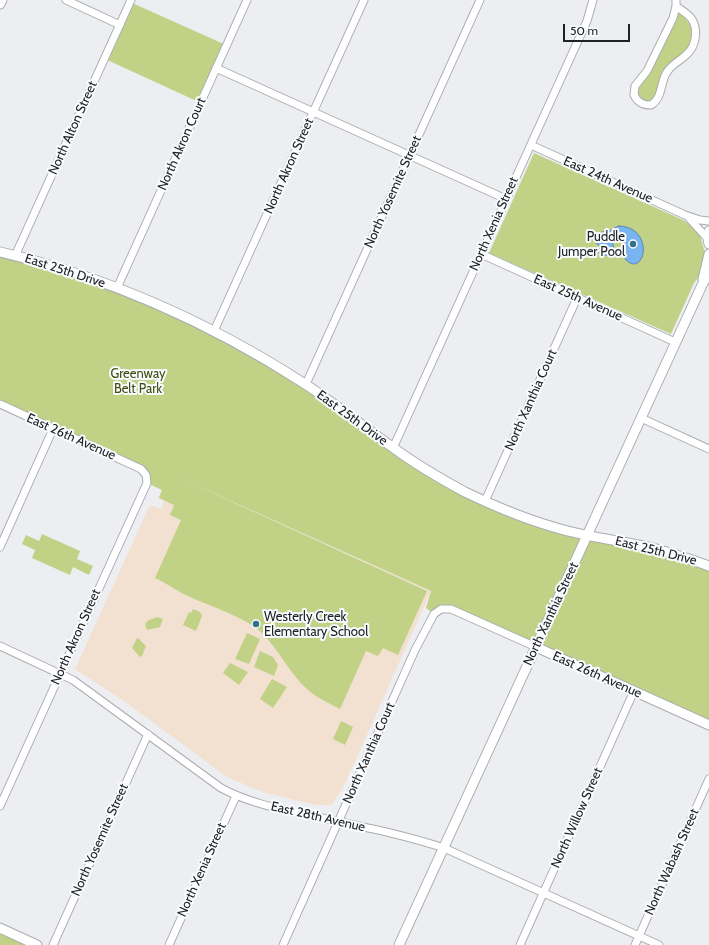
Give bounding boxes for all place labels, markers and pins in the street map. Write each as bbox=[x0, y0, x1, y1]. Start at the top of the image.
place label: Puddle Jumper Pool bbox=[558, 229, 625, 260]
marker: Puddle Jumper Pool bbox=[628, 239, 638, 249]
place label: Westerly Creek Elementary School bbox=[264, 609, 368, 640]
marker: Westerly Creek Elementary School bbox=[251, 619, 261, 629]

